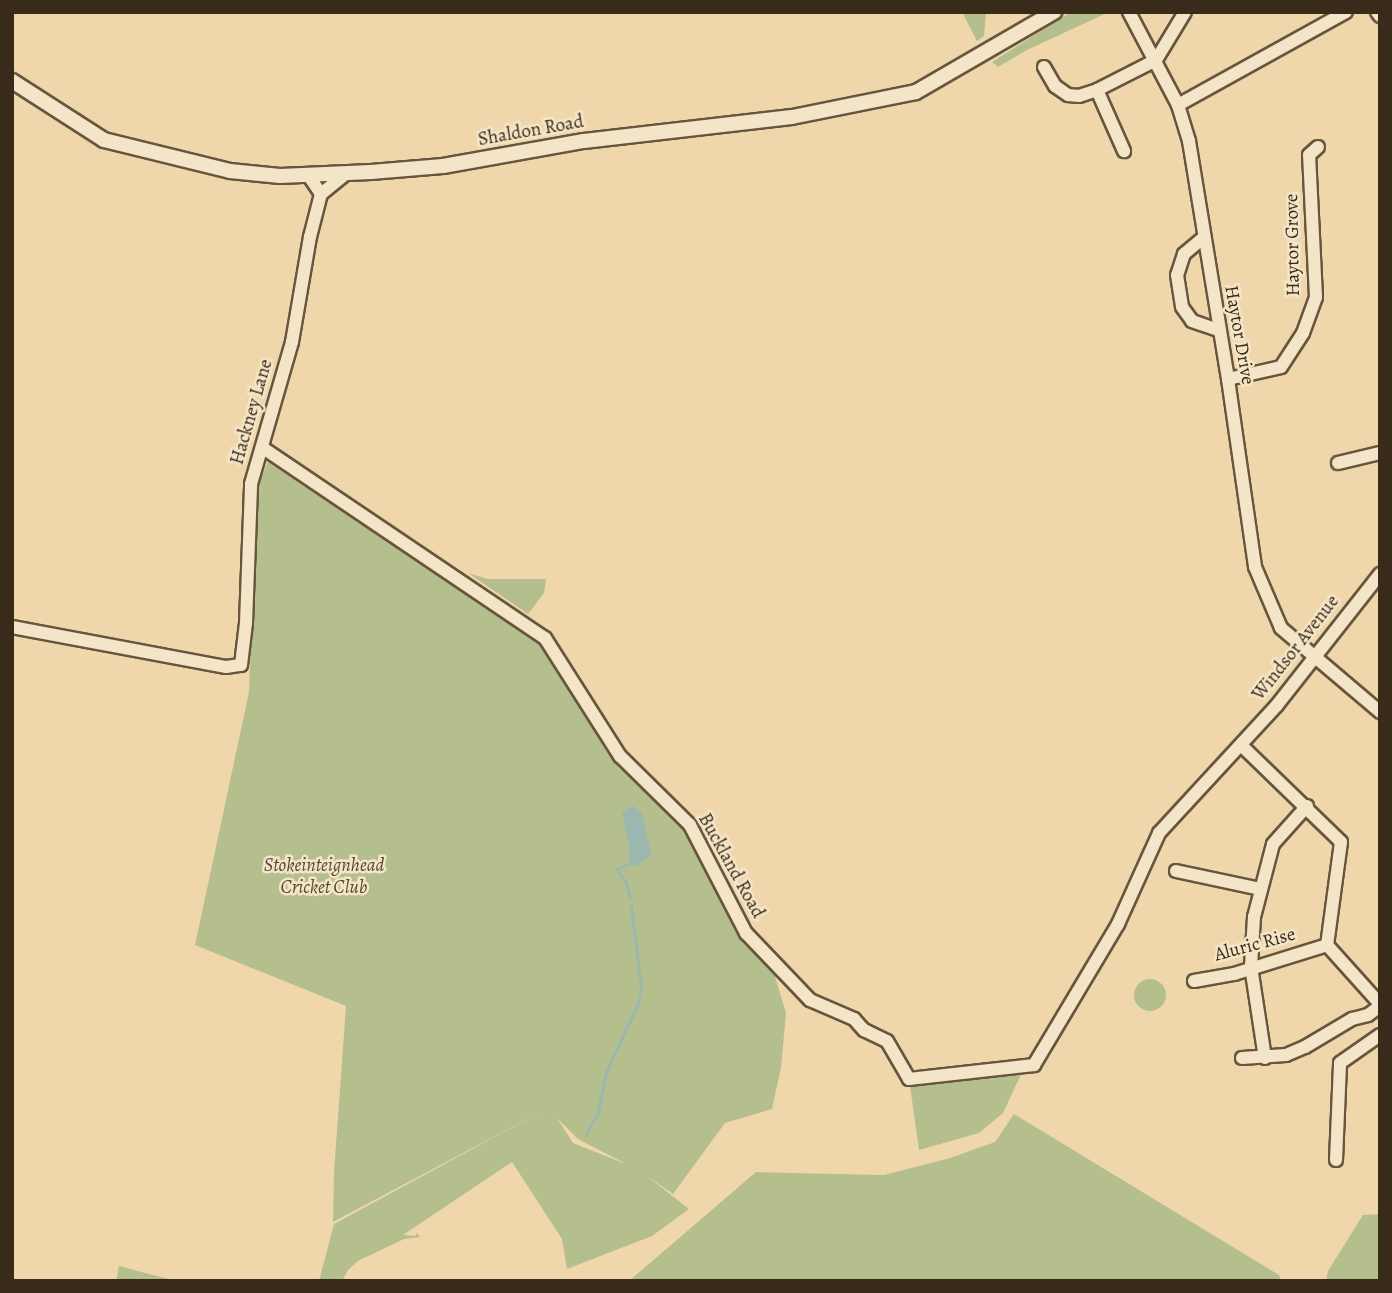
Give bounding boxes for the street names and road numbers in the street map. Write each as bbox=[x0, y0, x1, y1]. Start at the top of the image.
street label: Shaldon Road bbox=[476, 110, 586, 152]
street label: Haytor Grove bbox=[1281, 193, 1305, 297]
street label: Haytor Drive bbox=[1219, 284, 1259, 386]
street label: Hackney Lane bbox=[226, 357, 278, 467]
street label: Windsor Avenue bbox=[1248, 591, 1344, 705]
street label: Buckland Road bbox=[693, 810, 769, 922]
street label: Aluric Rise bbox=[1212, 923, 1298, 967]

